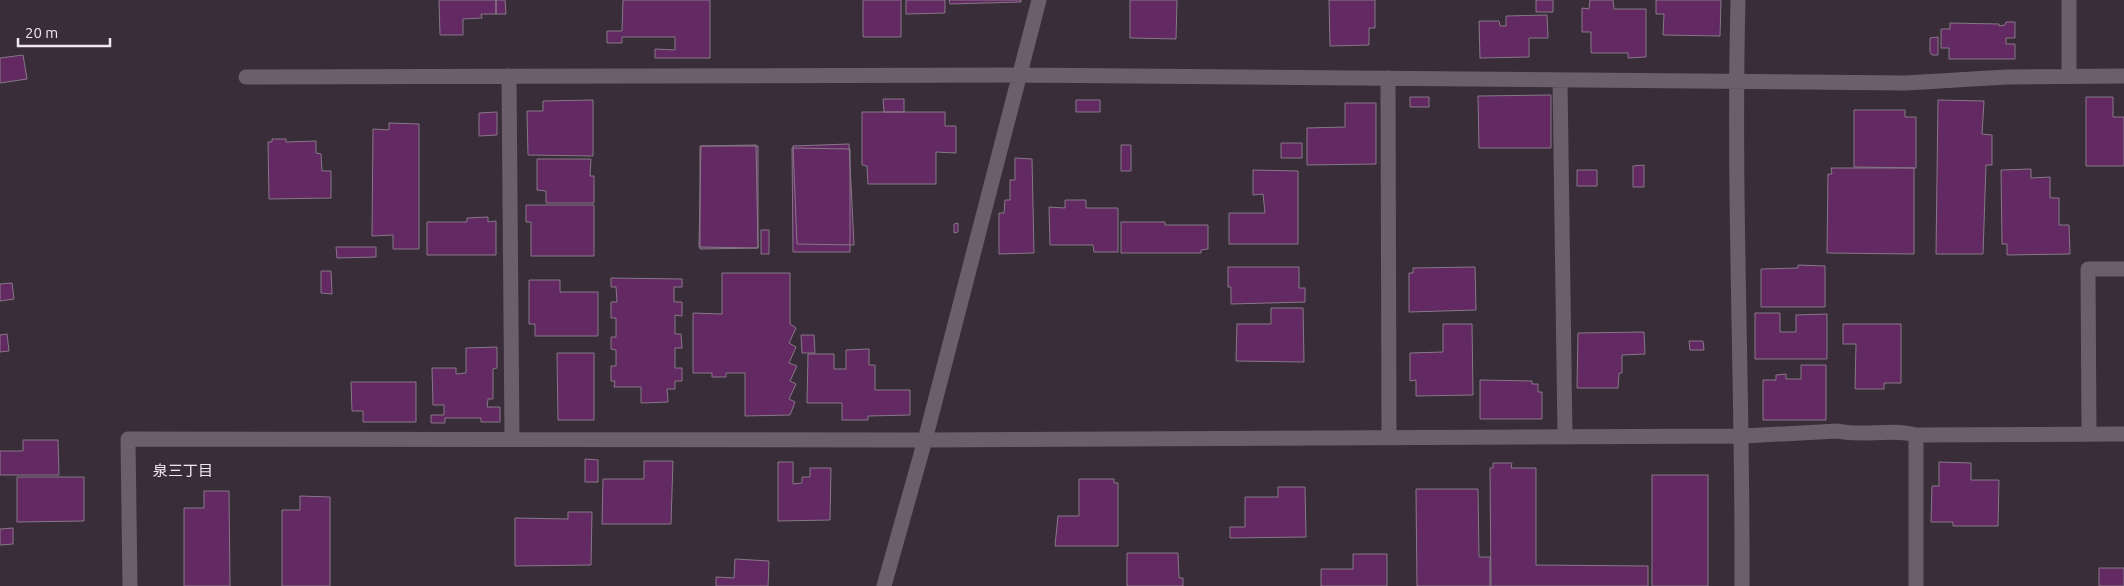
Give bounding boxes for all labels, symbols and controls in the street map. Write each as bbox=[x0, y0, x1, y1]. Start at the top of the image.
scale bar bbox=[18, 15, 110, 47]
text: 20 m bbox=[25, 24, 58, 41]
district label: 泉三丁目 bbox=[153, 462, 213, 479]

